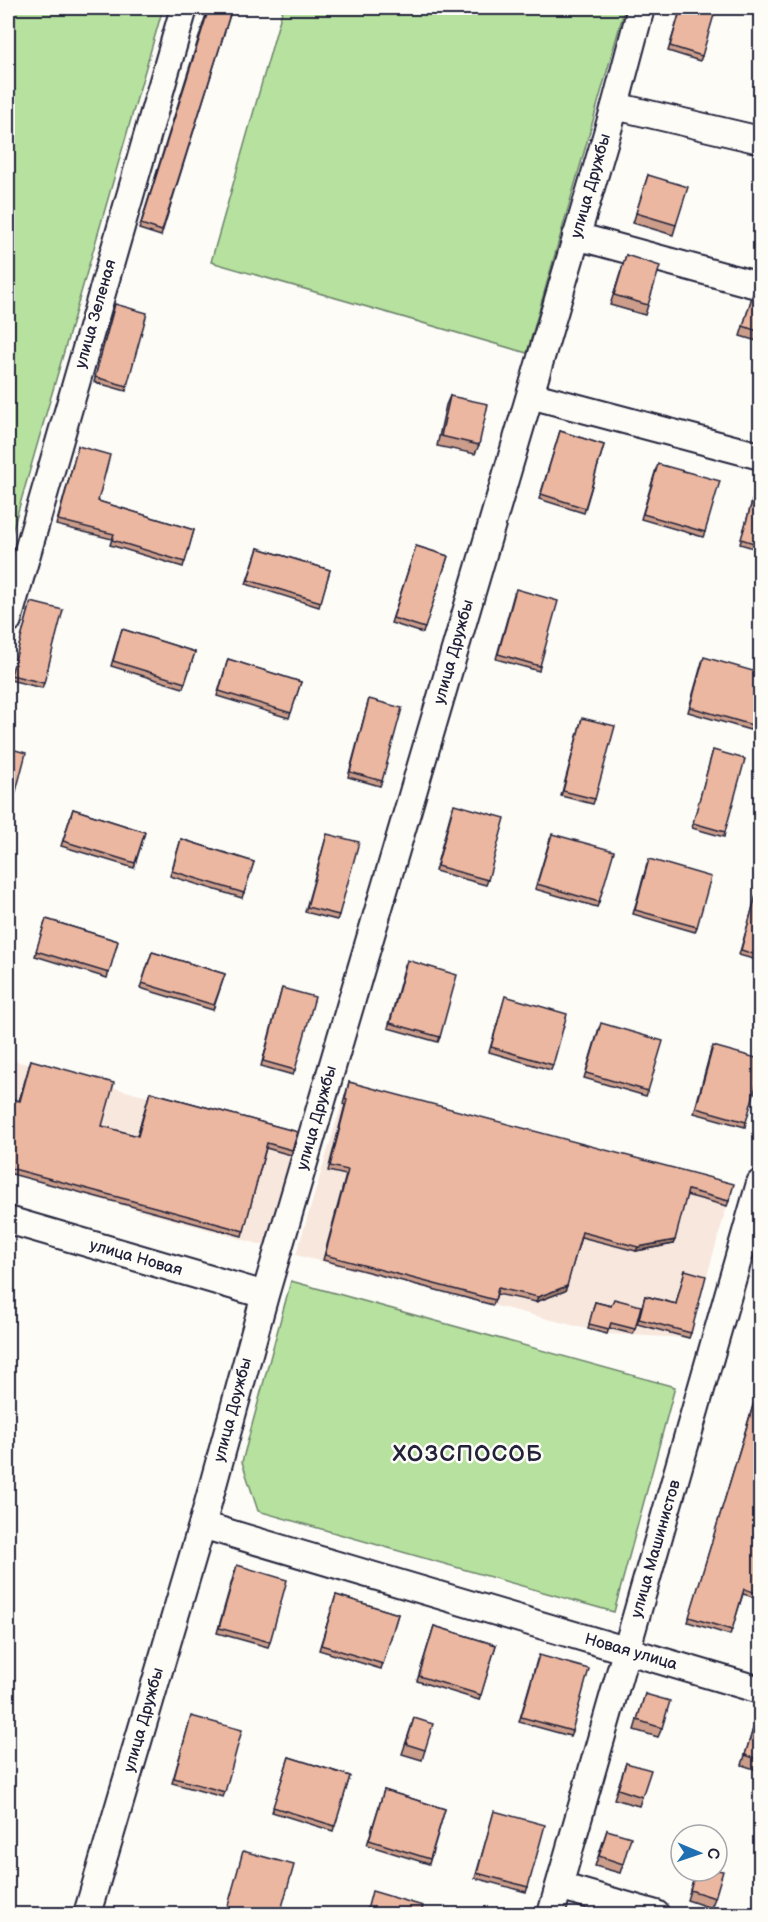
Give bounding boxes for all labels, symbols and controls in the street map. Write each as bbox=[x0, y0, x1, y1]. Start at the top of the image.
street label: улица Дружбы bbox=[567, 132, 615, 240]
street label: улица Зеленая bbox=[71, 257, 121, 371]
street label: улица Дружбы bbox=[430, 598, 478, 706]
street label: улица Дружбы bbox=[293, 1064, 341, 1172]
street label: улица Новая bbox=[87, 1236, 185, 1280]
street label: улица Доужбы bbox=[210, 1356, 256, 1464]
district label: ХОЗСПОСОБ bbox=[392, 1441, 543, 1468]
street label: улица Машинистов bbox=[627, 1477, 685, 1620]
street label: Новая улица bbox=[582, 1630, 680, 1674]
street label: улица Дружбы bbox=[120, 1666, 168, 1774]
north arrow bbox=[669, 1823, 729, 1883]
text: С bbox=[703, 1848, 722, 1859]

